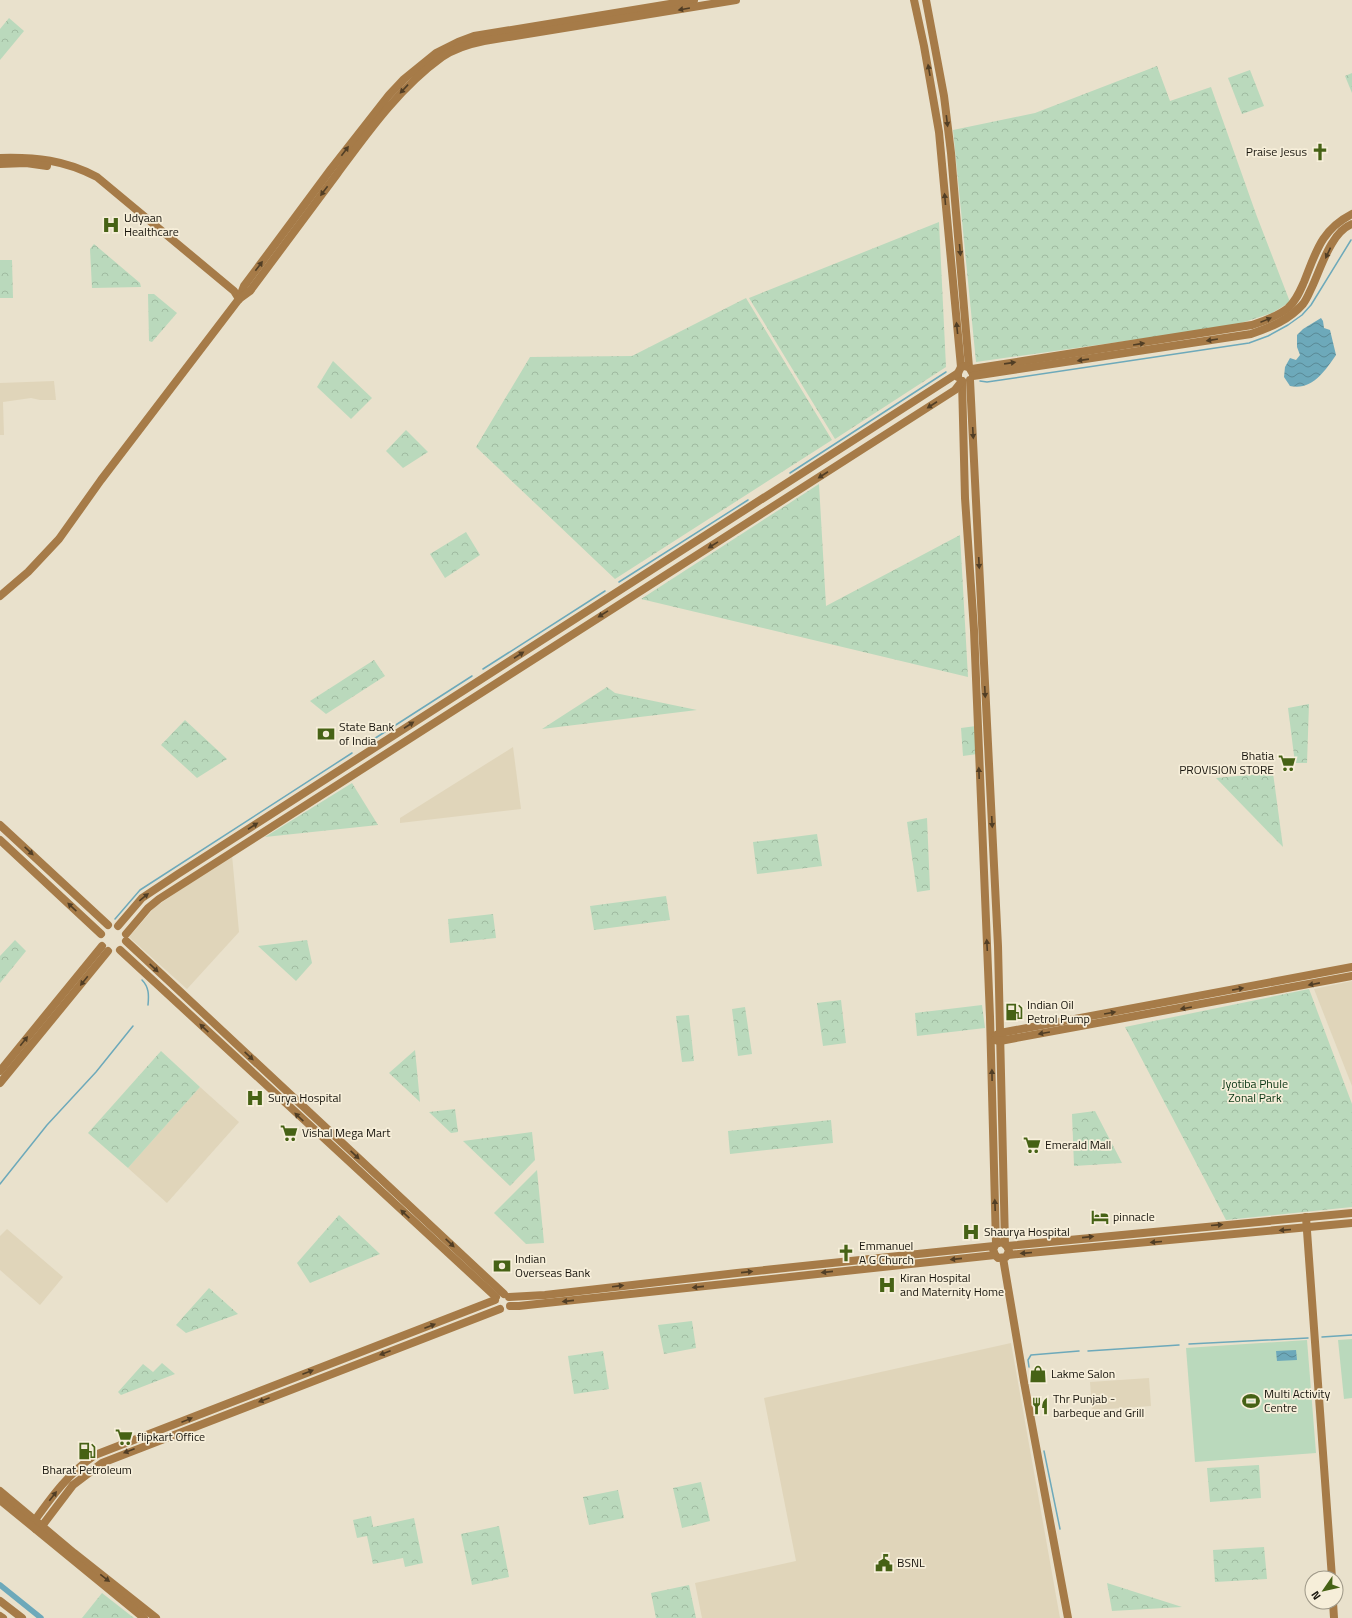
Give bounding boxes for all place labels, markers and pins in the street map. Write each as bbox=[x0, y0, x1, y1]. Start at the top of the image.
place label: Praise Jesus bbox=[1246, 142, 1307, 161]
church icon: Praise Jesus bbox=[1310, 142, 1330, 162]
place label: Udyaan Healthcare bbox=[124, 208, 179, 241]
hospital icon: Udyaan Healthcare bbox=[101, 215, 121, 235]
place label: State Bank of India bbox=[339, 717, 394, 750]
bank icon: State Bank of India bbox=[316, 724, 336, 744]
place label: Bhatia PROVISION STORE bbox=[1179, 746, 1274, 779]
supermarket icon: Bhatia PROVISION STORE bbox=[1277, 753, 1297, 773]
place label: Indian Oil Petrol Pump bbox=[1027, 995, 1090, 1028]
fuel station icon: Indian Oil Petrol Pump bbox=[1004, 1002, 1024, 1022]
hospital icon: Surya Hospital bbox=[245, 1088, 265, 1108]
place label: Surya Hospital bbox=[268, 1088, 341, 1107]
supermarket icon: Vishal Mega Mart bbox=[279, 1123, 299, 1143]
place label: Vishal Mega Mart bbox=[302, 1123, 391, 1142]
supermarket icon: Emerald Mall bbox=[1022, 1135, 1042, 1155]
place label: Emerald Mall bbox=[1045, 1135, 1111, 1154]
hotel icon: pinnacle bbox=[1090, 1207, 1110, 1227]
place label: pinnacle bbox=[1113, 1207, 1155, 1226]
hospital icon: Shaurya Hospital bbox=[961, 1222, 981, 1242]
place label: Shaurya Hospital bbox=[984, 1222, 1070, 1241]
place label: Emmanuel A G Church bbox=[859, 1236, 914, 1269]
church icon: Emmanuel A G Church bbox=[836, 1243, 856, 1263]
place label: Indian Overseas Bank bbox=[515, 1249, 591, 1282]
bank icon: Indian Overseas Bank bbox=[492, 1256, 512, 1276]
place label: Kiran Hospital and Maternity Home bbox=[900, 1268, 1004, 1301]
hospital icon: Kiran Hospital and Maternity Home bbox=[877, 1275, 897, 1295]
shop icon: Lakme Salon bbox=[1028, 1364, 1048, 1384]
place label: Lakme Salon bbox=[1051, 1364, 1115, 1383]
place label: Multi Activity Centre bbox=[1264, 1384, 1330, 1417]
place label: Thr Punjab - barbeque and Grill bbox=[1053, 1389, 1144, 1422]
sports icon: Multi Activity Centre bbox=[1241, 1391, 1261, 1411]
restaurant icon: Thr Punjab - barbeque and Grill bbox=[1030, 1396, 1050, 1416]
supermarket icon: flipkart Office bbox=[114, 1427, 134, 1447]
place label: flipkart Office bbox=[137, 1427, 205, 1446]
fuel station icon: Bharat Petroleum bbox=[77, 1441, 97, 1461]
place label: Bharat Petroleum bbox=[42, 1460, 132, 1479]
public building icon: BSNL bbox=[874, 1553, 894, 1573]
place label: BSNL bbox=[897, 1553, 925, 1572]

